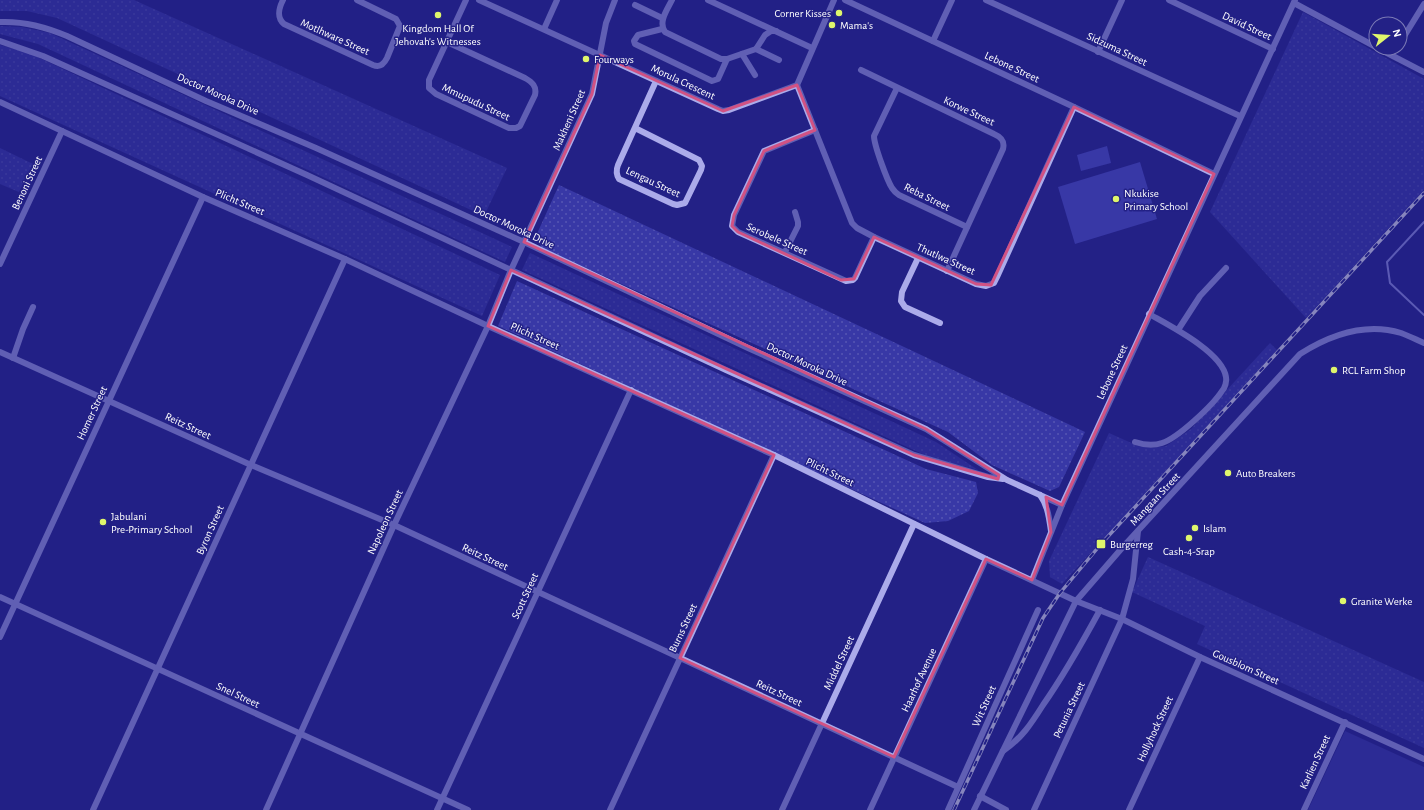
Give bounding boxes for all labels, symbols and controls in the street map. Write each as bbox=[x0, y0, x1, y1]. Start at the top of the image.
place label: Corner Kisses bbox=[775, 8, 831, 19]
marker: Corner Kisses bbox=[834, 8, 844, 18]
marker: Kingdom Hall Of Jehovah's Witnesses bbox=[433, 10, 443, 20]
street label: David Street bbox=[1221, 10, 1274, 42]
north arrow bbox=[1368, 16, 1408, 56]
street label: Motlhware Street bbox=[299, 17, 372, 57]
marker: Mama's bbox=[827, 20, 837, 30]
place label: Mama's bbox=[840, 20, 873, 31]
place label: Kingdom Hall Of Jehovah's Witnesses bbox=[395, 23, 481, 47]
text: N bbox=[1391, 28, 1403, 38]
street label: Sidzuma Street bbox=[1085, 30, 1149, 68]
street label: Lebone Street bbox=[983, 50, 1041, 85]
marker: Fourways bbox=[581, 54, 591, 64]
place label: Fourways bbox=[594, 54, 634, 65]
street label: Morula Crescent bbox=[649, 62, 717, 102]
street label: Doctor Moroka Drive bbox=[176, 71, 260, 117]
street label: Mmupudu Street bbox=[441, 82, 512, 123]
street label: Makheni Street bbox=[551, 87, 588, 152]
street label: Korwe Street bbox=[942, 94, 997, 128]
street label: Benoni Street bbox=[10, 154, 44, 212]
street label: Lengau Street bbox=[624, 165, 682, 200]
street label: Reba Street bbox=[902, 181, 952, 213]
street label: Plicht Street bbox=[214, 187, 267, 217]
place label: Nkukise Primary School bbox=[1124, 188, 1188, 212]
marker: Nkukise Primary School bbox=[1111, 194, 1121, 204]
street label: Doctor Moroka Drive bbox=[472, 203, 556, 251]
street label: Serobele Street bbox=[745, 221, 809, 257]
street label: Thutlwa Street bbox=[915, 241, 977, 277]
street label: Plicht Street bbox=[509, 320, 562, 352]
street label: Doctor Moroka Drive bbox=[765, 340, 849, 388]
street label: Lebone Street bbox=[1095, 343, 1130, 401]
marker: RCL Farm Shop bbox=[1329, 365, 1339, 375]
place label: RCL Farm Shop bbox=[1342, 365, 1406, 376]
street label: Homer Street bbox=[75, 384, 109, 441]
street label: Reitz Street bbox=[163, 411, 213, 442]
street label: Plicht Street bbox=[804, 456, 856, 489]
marker: Auto Breakers bbox=[1223, 468, 1233, 478]
place label: Auto Breakers bbox=[1236, 468, 1295, 479]
street label: Mangaan Street bbox=[1128, 470, 1182, 528]
street label: Napoleon Street bbox=[365, 488, 405, 556]
street label: Byron Street bbox=[194, 503, 226, 556]
place label: Jabulani Pre-Primary School bbox=[111, 511, 192, 535]
marker: Jabulani Pre-Primary School bbox=[98, 517, 108, 527]
marker: Islam bbox=[1190, 523, 1200, 533]
place label: Islam bbox=[1203, 523, 1226, 534]
marker: Cash-4-Srap bbox=[1184, 533, 1194, 543]
marker: Burgerreg bbox=[1095, 538, 1107, 550]
place label: Burgerreg bbox=[1110, 539, 1153, 550]
street label: Reitz Street bbox=[460, 542, 510, 573]
place label: Cash-4-Srap bbox=[1163, 546, 1215, 557]
street label: Scott Street bbox=[510, 571, 541, 621]
marker: Granite Werke bbox=[1338, 596, 1348, 606]
place label: Granite Werke bbox=[1351, 596, 1412, 607]
street label: Burns Street bbox=[667, 601, 699, 654]
street label: Middel Street bbox=[822, 634, 856, 692]
street label: Haarhof Avenue bbox=[899, 646, 939, 714]
street label: Gousblom Street bbox=[1211, 647, 1281, 687]
street label: Reitz Street bbox=[754, 678, 804, 709]
street label: Snel Street bbox=[215, 680, 262, 710]
street label: Petunia Street bbox=[1051, 680, 1087, 740]
street label: Wit Street bbox=[970, 683, 998, 728]
street label: Hollyhock Street bbox=[1135, 694, 1175, 763]
street label: Karlien Street bbox=[1298, 733, 1333, 791]

